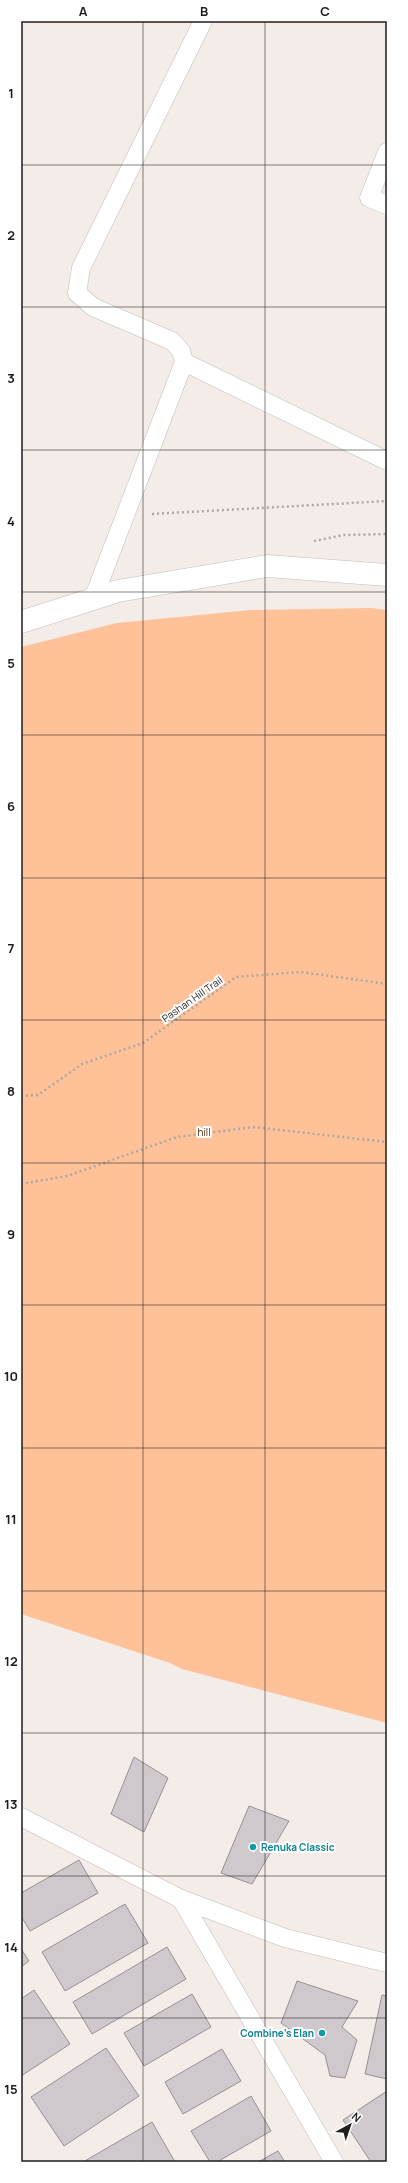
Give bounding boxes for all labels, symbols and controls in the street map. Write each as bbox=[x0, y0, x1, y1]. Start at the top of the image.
text: A bbox=[79, 2, 88, 20]
text: B bbox=[200, 2, 208, 20]
text: C bbox=[320, 2, 330, 20]
text: 1 bbox=[8, 84, 14, 102]
text: 2 bbox=[7, 226, 15, 244]
text: 3 bbox=[7, 369, 15, 387]
text: 4 bbox=[7, 512, 15, 530]
text: 5 bbox=[7, 654, 15, 672]
text: 6 bbox=[7, 797, 15, 815]
text: 7 bbox=[8, 939, 15, 957]
street label: Pashan Hill Trail bbox=[159, 973, 225, 1025]
text: 8 bbox=[7, 1082, 15, 1100]
park label: hill bbox=[198, 1125, 210, 1139]
text: 9 bbox=[7, 1225, 15, 1243]
text: 10 bbox=[4, 1367, 18, 1385]
text: 11 bbox=[5, 1510, 17, 1528]
text: 12 bbox=[4, 1652, 18, 1670]
text: 13 bbox=[4, 1795, 18, 1813]
place label: Renuka Classic bbox=[261, 1840, 335, 1854]
marker: Renuka Classic bbox=[248, 1842, 258, 1852]
text: 14 bbox=[4, 1938, 18, 1956]
place label: Combine's Elan bbox=[240, 2026, 314, 2040]
marker: Combine's Elan bbox=[317, 2028, 327, 2038]
text: 15 bbox=[4, 2080, 18, 2098]
north arrow bbox=[330, 2105, 370, 2145]
text: N bbox=[349, 2109, 365, 2125]

